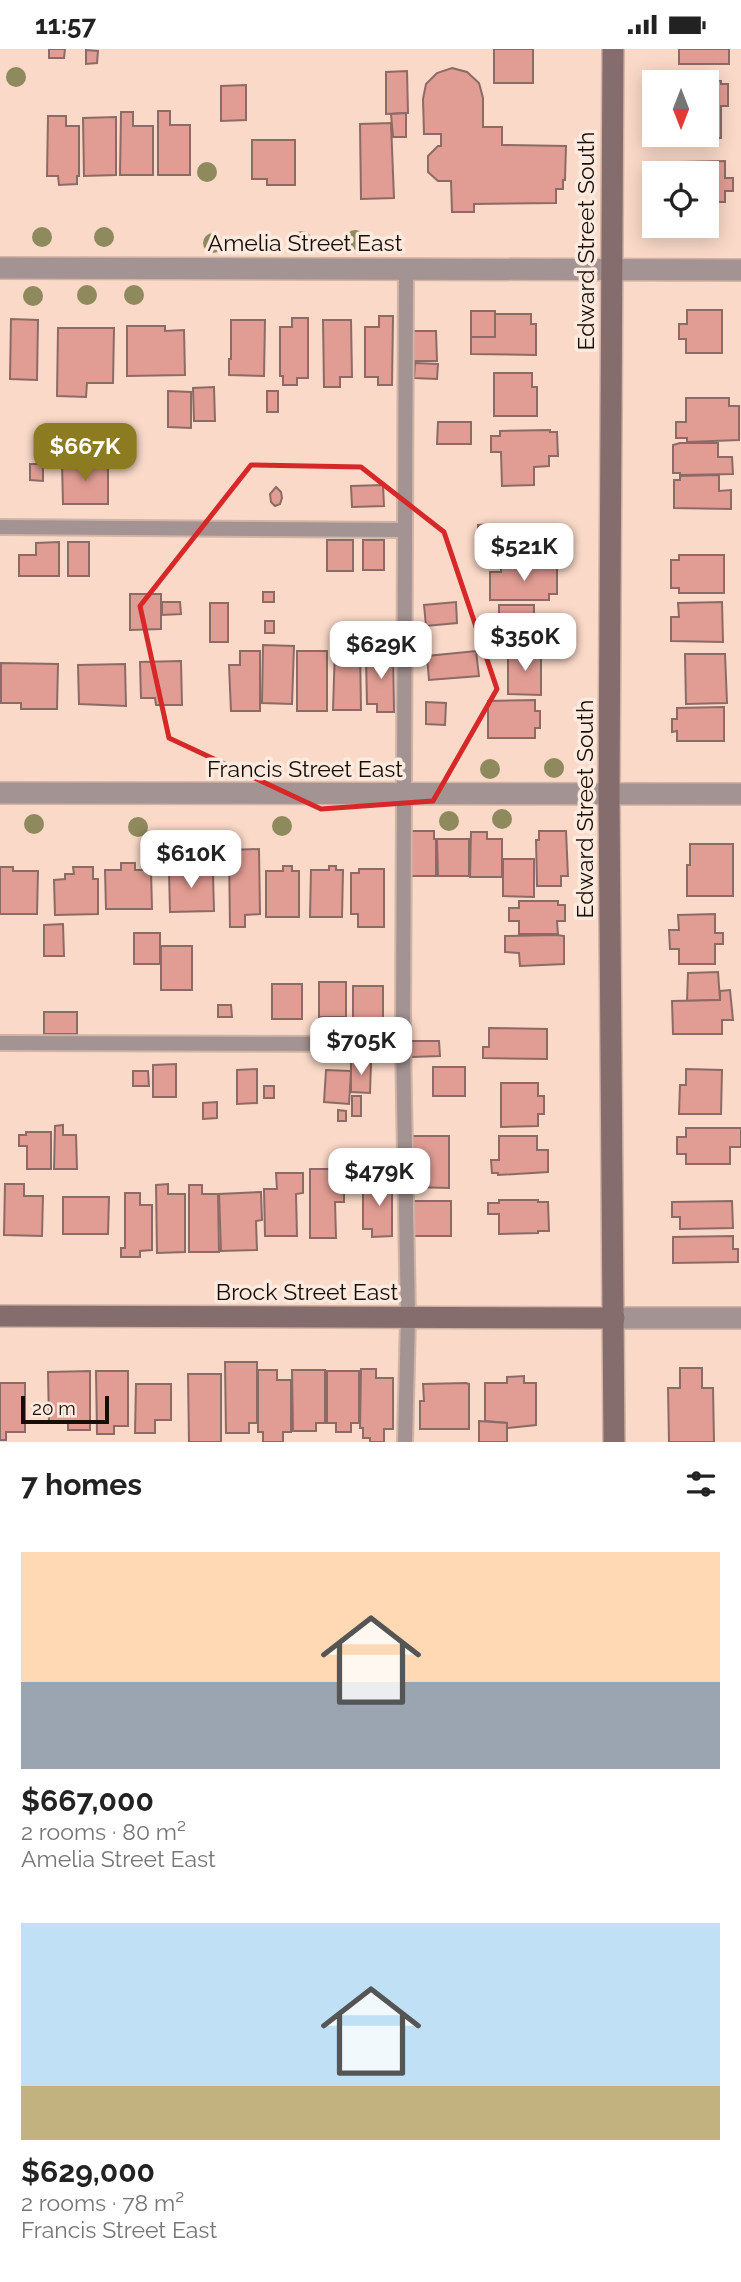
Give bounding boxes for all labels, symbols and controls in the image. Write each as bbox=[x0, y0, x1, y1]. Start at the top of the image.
text: 11:57 bbox=[35, 10, 96, 40]
north arrow bbox=[642, 70, 719, 147]
map controls bbox=[642, 70, 719, 238]
street label: Edward Street South bbox=[572, 132, 599, 350]
button: locate bbox=[642, 161, 719, 238]
street label: Amelia Street East bbox=[208, 229, 403, 256]
pin: $667K bbox=[36, 423, 134, 483]
text: $667K bbox=[50, 432, 120, 459]
pin: $521K bbox=[475, 524, 573, 583]
text: $521K bbox=[490, 532, 558, 559]
pin: $350K bbox=[476, 613, 574, 673]
pin: $629K bbox=[332, 621, 430, 681]
text: $350K bbox=[490, 622, 560, 649]
text: $629K bbox=[346, 630, 416, 657]
street label: Edward Street South bbox=[571, 700, 598, 918]
street label: Francis Street East bbox=[207, 755, 403, 782]
pin: $610K bbox=[142, 831, 240, 890]
text: $610K bbox=[156, 839, 226, 866]
pin: $705K bbox=[312, 1017, 410, 1077]
text: $705K bbox=[326, 1026, 396, 1053]
pin: $479K bbox=[330, 1149, 428, 1208]
text: $479K bbox=[344, 1157, 414, 1184]
street label: Brock Street East bbox=[216, 1278, 398, 1305]
scale bar bbox=[21, 1393, 108, 1425]
text: 20 m bbox=[32, 1397, 76, 1419]
icon: filters bbox=[682, 1465, 720, 1503]
text: 7 homes bbox=[21, 1467, 142, 1502]
icon: home bbox=[308, 1597, 434, 1723]
text: $667,000 bbox=[21, 1783, 154, 1818]
text: 2 rooms · 80 m² bbox=[21, 1818, 186, 1845]
text: Amelia Street East bbox=[21, 1845, 216, 1872]
icon: home bbox=[308, 1968, 434, 2094]
text: $629,000 bbox=[21, 2154, 155, 2189]
text: 2 rooms · 78 m² bbox=[21, 2189, 184, 2216]
text: Francis Street East bbox=[21, 2216, 217, 2243]

